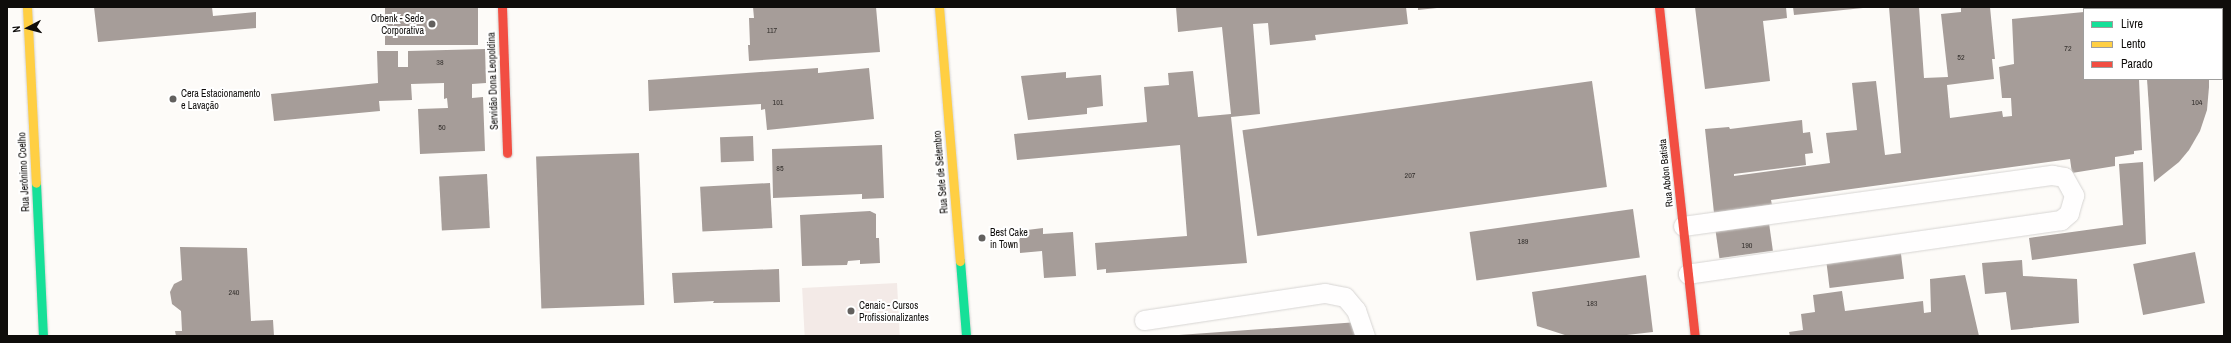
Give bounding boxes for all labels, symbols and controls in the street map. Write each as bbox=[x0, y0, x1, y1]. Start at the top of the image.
north arrow bbox=[8, 8, 48, 48]
legend bbox=[2083, 8, 2223, 80]
place label: Orbenk - Sede Corporativa bbox=[371, 12, 424, 36]
text: Livre bbox=[2121, 16, 2143, 32]
marker: Orbenk - Sede Corporativa bbox=[427, 19, 437, 29]
text: N bbox=[9, 25, 23, 33]
house number: 117 bbox=[767, 26, 777, 36]
street label: Servidão Dona Leopoldina bbox=[485, 32, 501, 130]
text: Lento bbox=[2121, 36, 2146, 52]
house number: 72 bbox=[2064, 44, 2072, 54]
house number: 52 bbox=[1957, 53, 1965, 63]
text: Parado bbox=[2121, 56, 2153, 72]
house number: 38 bbox=[436, 58, 444, 68]
place label: Cera Estacionamento e Lavação bbox=[181, 87, 260, 110]
marker: Cera Estacionamento e Lavação bbox=[168, 94, 178, 104]
house number: 101 bbox=[773, 98, 783, 108]
house number: 104 bbox=[2192, 98, 2202, 108]
house number: 50 bbox=[438, 123, 446, 133]
street label: Rua Sete de Setembro bbox=[931, 130, 951, 214]
street label: Rua Jerônimo Coelho bbox=[16, 132, 32, 212]
street label: Rua Abdon Batista bbox=[1656, 138, 1676, 208]
house number: 85 bbox=[776, 164, 784, 174]
house number: 207 bbox=[1405, 171, 1415, 181]
place label: Best Cake in Town bbox=[990, 226, 1028, 250]
marker: Best Cake in Town bbox=[977, 233, 987, 243]
house number: 189 bbox=[1518, 237, 1528, 247]
house number: 190 bbox=[1742, 241, 1752, 251]
house number: 240 bbox=[229, 288, 239, 298]
place label: Cenaic - Cursos Profissionalizantes bbox=[859, 299, 929, 322]
house number: 183 bbox=[1587, 299, 1597, 309]
marker: Cenaic - Cursos Profissionalizantes bbox=[846, 306, 856, 316]

